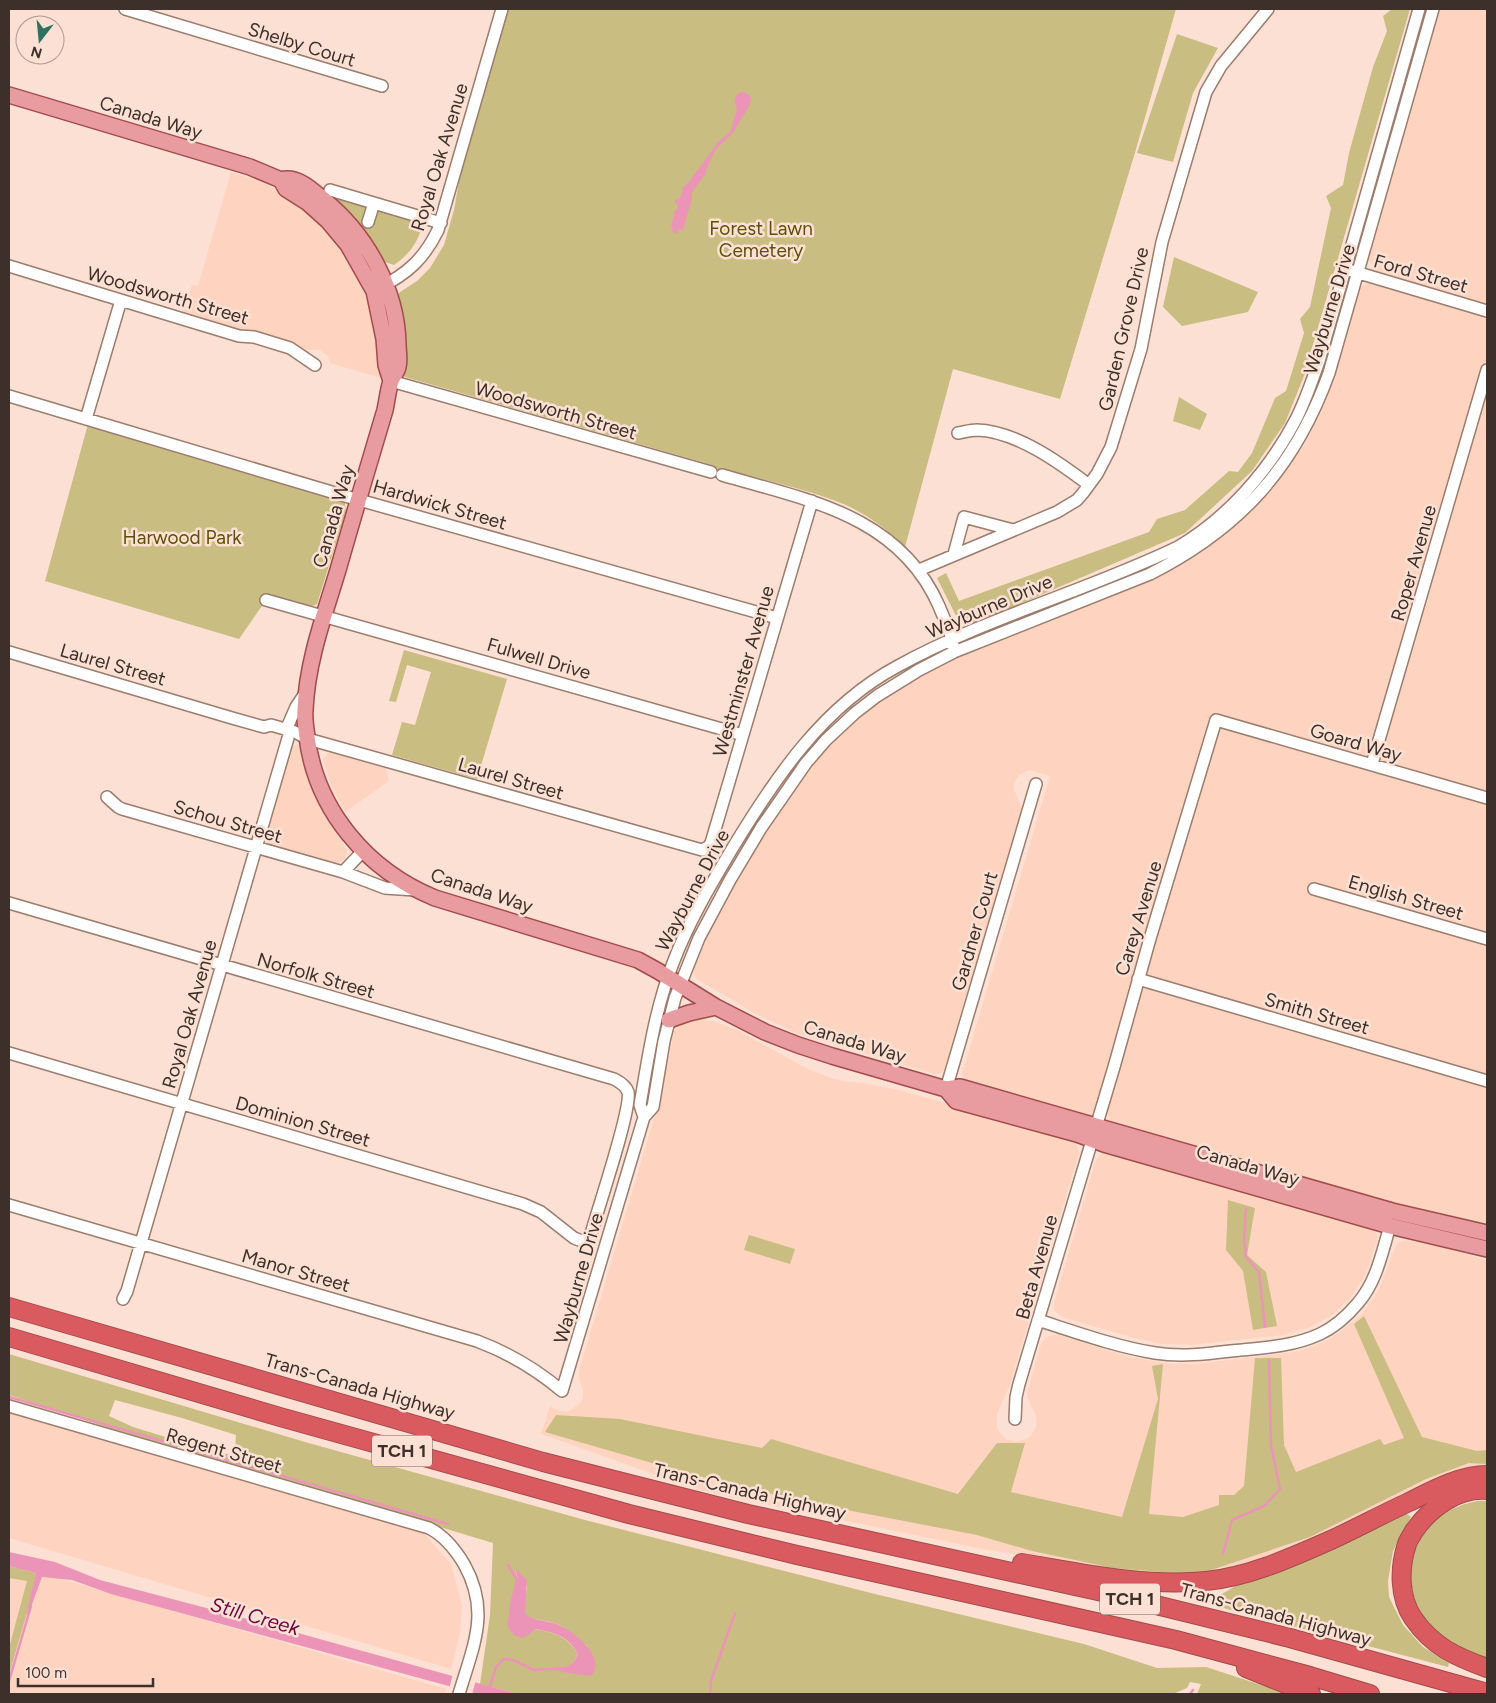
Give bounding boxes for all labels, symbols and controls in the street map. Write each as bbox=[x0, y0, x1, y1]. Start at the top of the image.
north arrow bbox=[15, 15, 65, 65]
street label: Shelby Court bbox=[245, 17, 358, 72]
text: N bbox=[29, 42, 44, 62]
street label: Royal Oak Avenue bbox=[406, 80, 473, 234]
street label: Canada Way bbox=[97, 91, 205, 144]
park label: Forest Lawn Cemetery bbox=[709, 217, 813, 262]
street label: Wayburne Drive bbox=[1299, 241, 1360, 377]
street label: Garden Grove Drive bbox=[1093, 245, 1154, 413]
street label: Ford Street bbox=[1371, 249, 1471, 298]
street label: Woodsworth Street bbox=[84, 261, 251, 330]
street label: Woodsworth Street bbox=[472, 376, 639, 445]
street label: Canada Way bbox=[308, 462, 359, 570]
street label: Hardwick Street bbox=[370, 474, 509, 535]
street label: Roper Avenue bbox=[1386, 502, 1441, 624]
park label: Harwood Park bbox=[122, 526, 242, 549]
street label: Wayburne Drive bbox=[923, 570, 1056, 643]
street label: Westminster Avenue bbox=[708, 583, 779, 759]
street label: Fulwell Drive bbox=[484, 633, 593, 684]
street label: Laurel Street bbox=[57, 638, 168, 691]
street label: Goard Way bbox=[1307, 718, 1404, 767]
street label: Laurel Street bbox=[455, 752, 566, 805]
street label: Schou Street bbox=[171, 795, 285, 848]
street label: Wayburne Drive bbox=[651, 825, 734, 955]
street label: Carey Avenue bbox=[1110, 858, 1167, 978]
street label: Canada Way bbox=[428, 863, 536, 918]
street label: Gardner Court bbox=[947, 869, 1002, 993]
street label: English Street bbox=[1346, 870, 1466, 925]
street label: Royal Oak Avenue bbox=[157, 937, 222, 1091]
street label: Norfolk Street bbox=[254, 948, 377, 1003]
street label: Smith Street bbox=[1262, 988, 1372, 1039]
street label: Canada Way bbox=[801, 1015, 909, 1068]
street label: Dominion Street bbox=[233, 1091, 373, 1152]
street label: Canada Way bbox=[1194, 1140, 1302, 1191]
street label: Wayburne Drive bbox=[549, 1210, 608, 1346]
street label: Beta Avenue bbox=[1011, 1212, 1062, 1322]
street label: Manor Street bbox=[239, 1244, 353, 1297]
street label: Trans-Canada Highway bbox=[262, 1348, 458, 1425]
street label: Regent Street bbox=[163, 1423, 284, 1478]
road number: TCH 1 bbox=[372, 1435, 432, 1466]
street label: Trans-Canada Highway bbox=[651, 1458, 848, 1525]
street label: Trans-Canada Highway bbox=[1178, 1578, 1374, 1651]
road number: TCH 1 bbox=[1100, 1584, 1160, 1615]
water label: Still Creek bbox=[208, 1592, 303, 1640]
scale bar bbox=[18, 1656, 152, 1688]
text: 100 m bbox=[25, 1664, 67, 1682]

